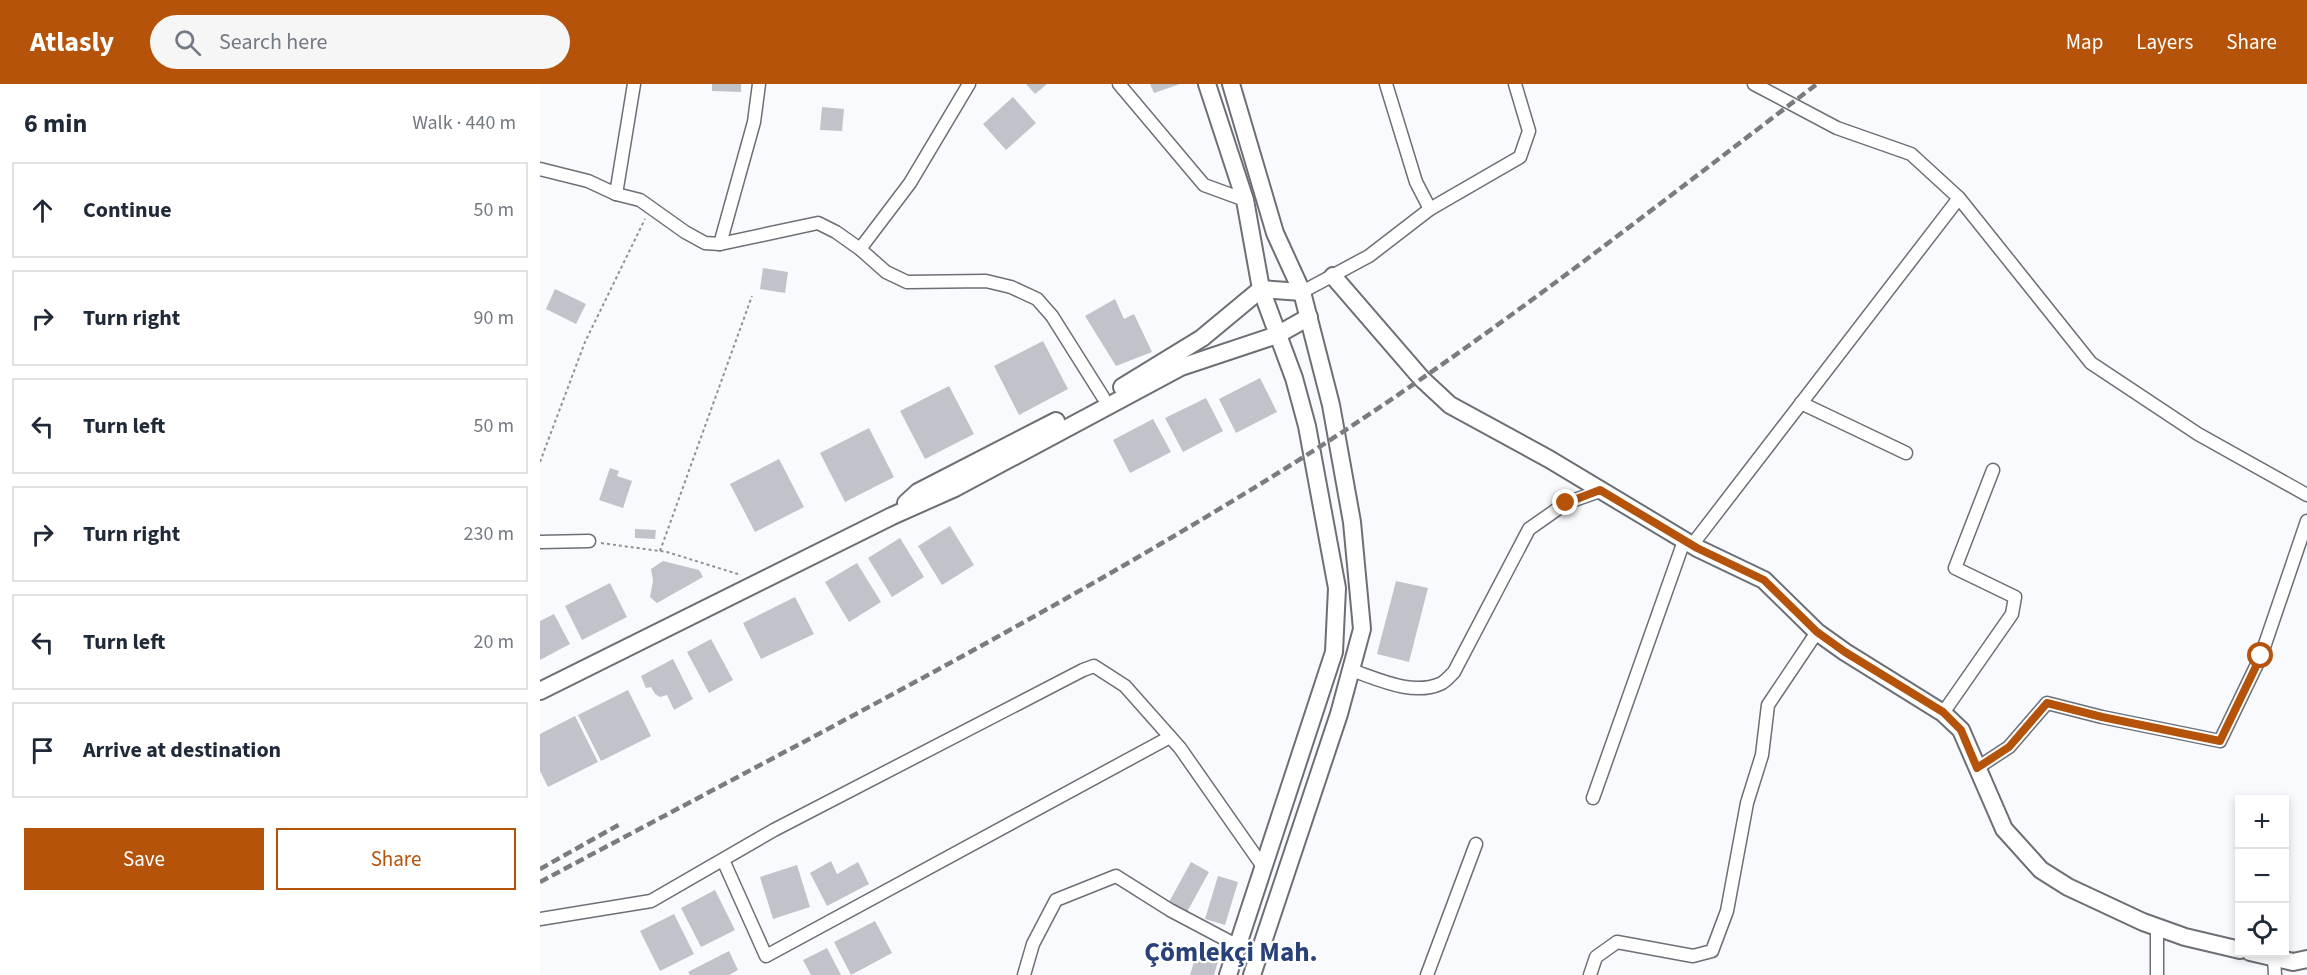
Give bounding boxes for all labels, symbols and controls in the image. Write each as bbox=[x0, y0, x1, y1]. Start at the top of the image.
search box bbox=[150, 15, 570, 69]
text: Atlasly bbox=[30, 22, 114, 62]
icon: search bbox=[171, 26, 204, 59]
text: Search here bbox=[219, 26, 328, 58]
text: Map bbox=[2066, 27, 2103, 57]
text: Layers bbox=[2136, 27, 2193, 57]
text: Share bbox=[2226, 27, 2277, 57]
text: 6 min bbox=[24, 105, 87, 142]
text: Walk · 440 m bbox=[412, 109, 516, 137]
icon: ahead bbox=[26, 194, 59, 227]
text: Continue bbox=[83, 194, 172, 226]
text: 50 m bbox=[474, 196, 514, 224]
icon: right bbox=[26, 302, 59, 335]
text: Turn right bbox=[83, 302, 180, 334]
text: 90 m bbox=[474, 304, 514, 332]
icon: left bbox=[26, 410, 59, 443]
text: Turn left bbox=[83, 410, 165, 442]
text: 50 m bbox=[474, 412, 514, 440]
route end bbox=[1552, 489, 1578, 515]
icon: right bbox=[26, 518, 59, 551]
text: Turn right bbox=[83, 518, 180, 550]
text: 230 m bbox=[464, 520, 514, 548]
icon: left bbox=[26, 626, 59, 659]
text: Turn left bbox=[83, 626, 165, 658]
text: 20 m bbox=[474, 628, 514, 656]
route start bbox=[2247, 642, 2273, 668]
icon: arrive bbox=[26, 734, 59, 767]
text: Arrive at destination bbox=[83, 734, 281, 766]
map controls bbox=[2235, 795, 2289, 957]
button: + bbox=[2235, 795, 2289, 849]
button: Save bbox=[24, 828, 264, 890]
button: Share bbox=[276, 828, 516, 890]
button: − bbox=[2235, 849, 2289, 903]
button: locate bbox=[2235, 903, 2289, 957]
district label: Çömlekçi Mah. bbox=[1144, 933, 1318, 972]

